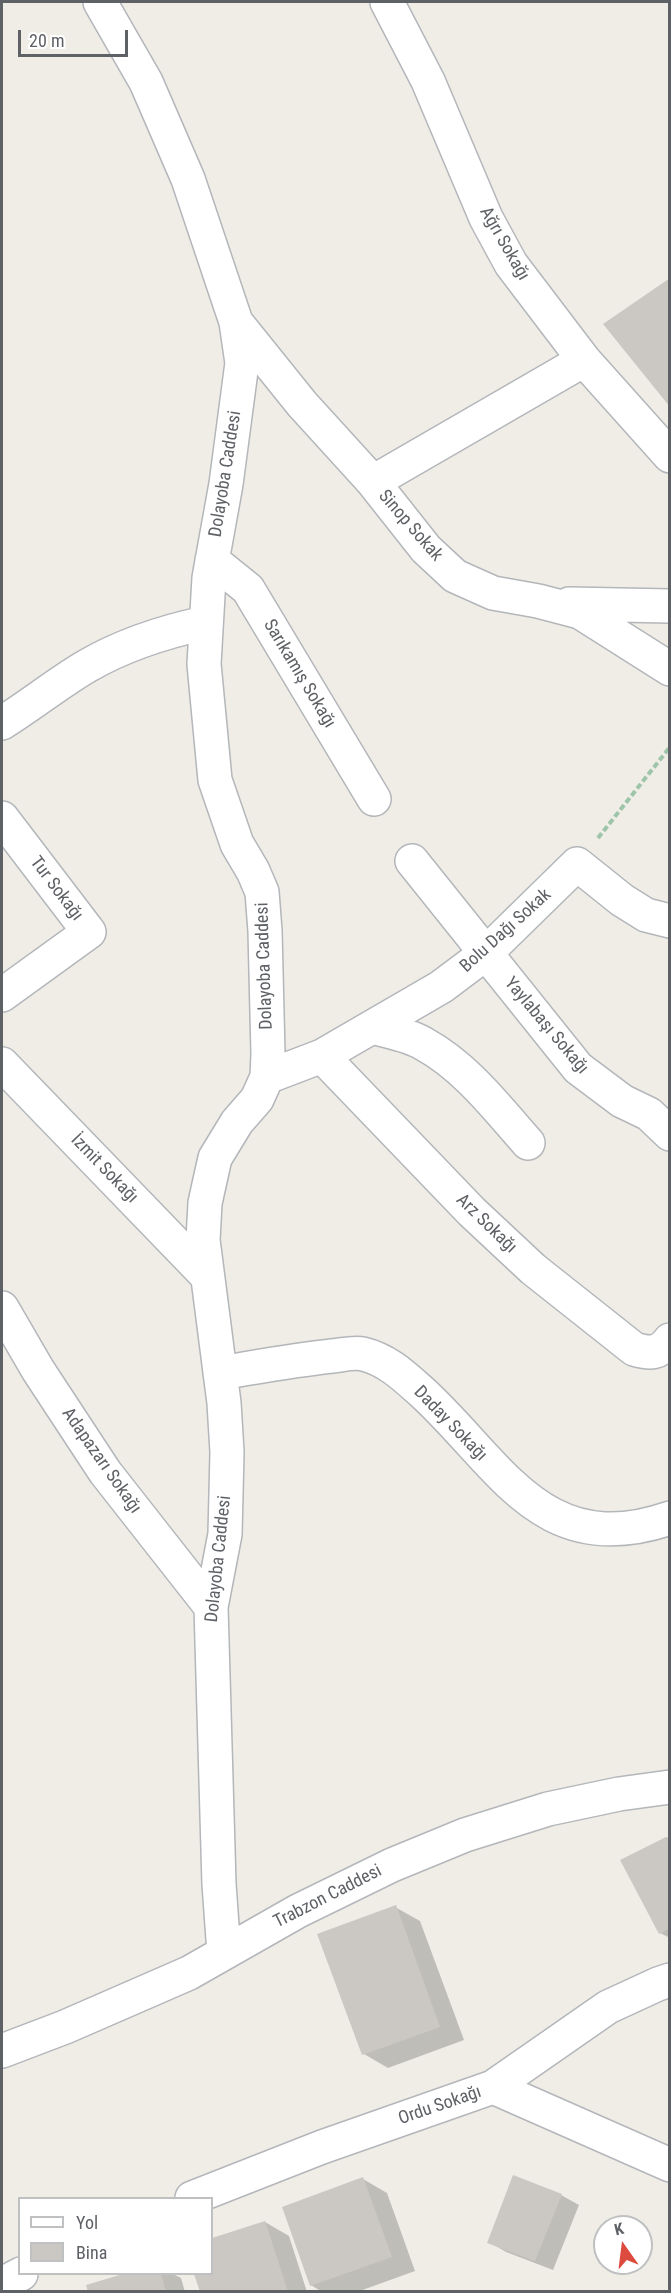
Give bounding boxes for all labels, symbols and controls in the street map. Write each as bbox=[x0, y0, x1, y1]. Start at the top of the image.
scale bar bbox=[21, 18, 130, 56]
text: 20 m bbox=[29, 30, 64, 51]
street label: Ağrı Sokağı bbox=[474, 203, 534, 285]
street label: Dolayoba Caddesi bbox=[205, 409, 247, 539]
street label: Sinop Sokak bbox=[373, 486, 447, 566]
street label: Sarıkamış Sokağı bbox=[258, 616, 340, 732]
street label: Tur Sokağı bbox=[25, 853, 87, 925]
street label: Bolu Dağı Sokak bbox=[456, 884, 556, 978]
street label: Dolayoba Caddesi bbox=[252, 902, 278, 1030]
street label: Yaylabaşı Sokağı bbox=[499, 973, 593, 1079]
street label: İzmit Sokağı bbox=[66, 1130, 142, 1208]
street label: Arz Sokağı bbox=[451, 1190, 521, 1258]
street label: Daday Sokağı bbox=[409, 1382, 491, 1466]
street label: Adapazarı Sokağı bbox=[57, 1404, 145, 1518]
street label: Dolayoba Caddesi bbox=[202, 1495, 236, 1623]
street label: Trabzon Caddesi bbox=[270, 1861, 386, 1933]
street label: Ordu Sokağı bbox=[396, 2082, 484, 2130]
legend bbox=[18, 2197, 213, 2275]
text: Yol bbox=[76, 2212, 98, 2233]
north arrow bbox=[593, 2215, 653, 2275]
text: K bbox=[612, 2219, 626, 2239]
text: Bina bbox=[76, 2242, 107, 2263]

